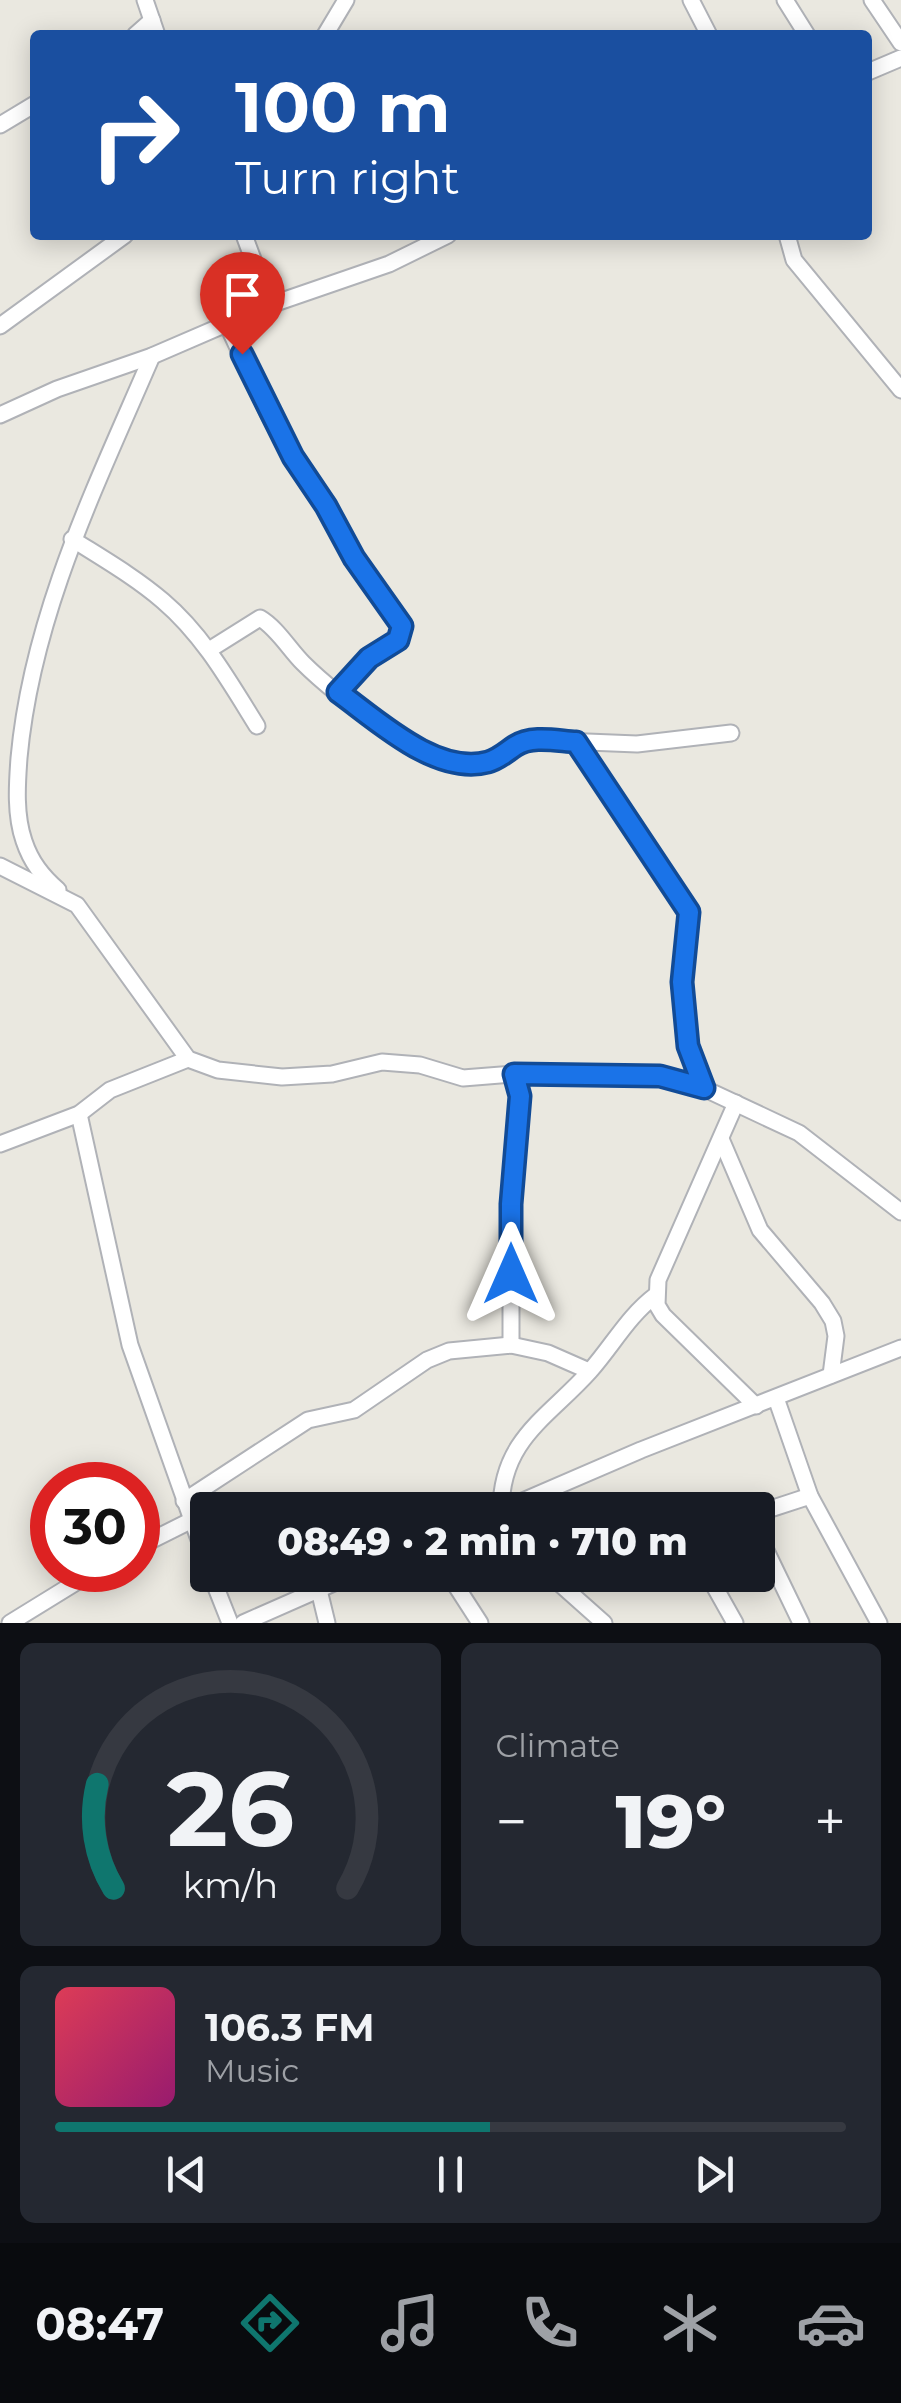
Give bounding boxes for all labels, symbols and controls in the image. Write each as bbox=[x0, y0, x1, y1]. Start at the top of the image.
text: 100 m bbox=[235, 64, 451, 150]
icon: right bbox=[70, 70, 200, 200]
text: Turn right bbox=[235, 150, 460, 205]
pin bbox=[200, 252, 285, 355]
icon: arrive bbox=[215, 267, 270, 322]
position arrow bbox=[459, 1222, 563, 1326]
speed limit sign: 30 bbox=[30, 1462, 160, 1592]
text: 08:49 · 2 min · 710 m bbox=[277, 1518, 688, 1565]
text: Climate bbox=[496, 1726, 620, 1765]
text: 26 bbox=[166, 1745, 294, 1872]
text: 19° bbox=[616, 1775, 726, 1867]
text: − bbox=[496, 1788, 527, 1855]
text: + bbox=[814, 1788, 846, 1855]
text: km/h bbox=[183, 1863, 278, 1907]
text: 106.3 FM bbox=[205, 2004, 374, 2051]
text: Music bbox=[205, 2051, 299, 2090]
icon: previous bbox=[159, 2147, 214, 2202]
icon: pause bbox=[423, 2147, 478, 2202]
icon: next bbox=[687, 2147, 742, 2202]
icon: directions bbox=[235, 2288, 305, 2358]
icon: music bbox=[375, 2288, 445, 2358]
icon: phone bbox=[515, 2288, 585, 2358]
icon: climate bbox=[655, 2288, 725, 2358]
icon: car bbox=[796, 2288, 866, 2358]
text: 08:47 bbox=[35, 2296, 164, 2351]

